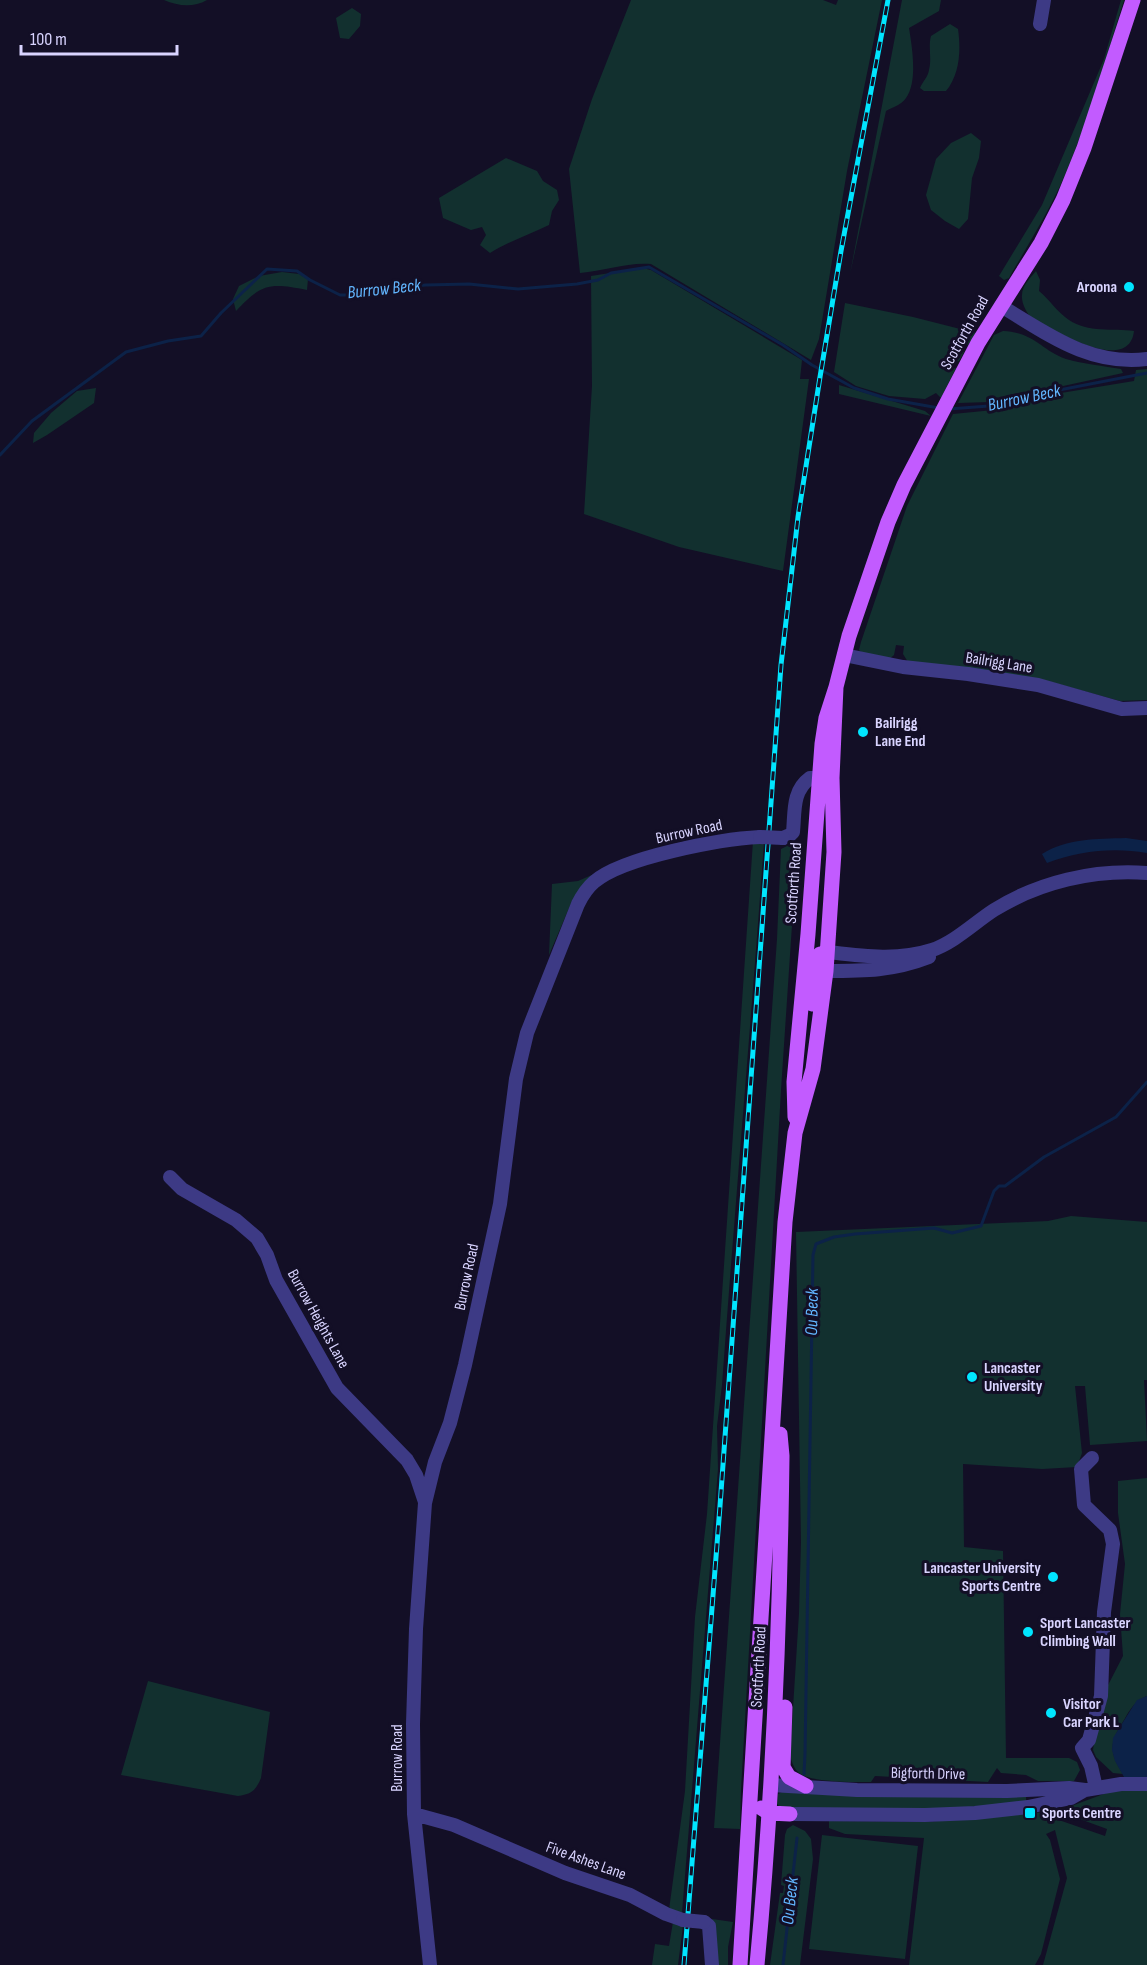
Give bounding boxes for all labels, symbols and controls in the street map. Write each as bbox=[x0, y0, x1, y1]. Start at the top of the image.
scale bar bbox=[21, 18, 177, 56]
text: 100 m bbox=[30, 29, 67, 50]
water label: Burrow Beck bbox=[346, 275, 423, 303]
place label: Aroona bbox=[1076, 278, 1117, 297]
marker: Aroona bbox=[1122, 280, 1136, 294]
street label: Scotforth Road bbox=[937, 293, 993, 373]
water label: Burrow Beck bbox=[986, 380, 1064, 416]
street label: Bailrigg Lane bbox=[964, 648, 1034, 678]
place label: Bailrigg Lane End bbox=[875, 714, 925, 751]
marker: Bailrigg Lane End bbox=[856, 725, 870, 739]
street label: Burrow Road bbox=[654, 816, 724, 848]
street label: Scotforth Road bbox=[782, 842, 806, 924]
street label: Burrow Road bbox=[451, 1242, 483, 1312]
street label: Burrow Heights Lane bbox=[283, 1266, 353, 1372]
water label: Ou Beck bbox=[801, 1287, 823, 1336]
place label: Lancaster University bbox=[984, 1359, 1043, 1396]
marker: Lancaster University bbox=[965, 1370, 979, 1384]
place label: Lancaster University Sports Centre bbox=[924, 1559, 1041, 1596]
marker: Lancaster University Sports Centre bbox=[1046, 1570, 1060, 1584]
place label: Sport Lancaster Climbing Wall bbox=[1040, 1614, 1131, 1651]
marker: Sport Lancaster Climbing Wall bbox=[1021, 1625, 1035, 1639]
street label: Scotforth Road bbox=[747, 1626, 771, 1708]
place label: Visitor Car Park L bbox=[1063, 1695, 1120, 1732]
marker: Visitor Car Park L bbox=[1044, 1706, 1058, 1720]
street label: Burrow Road bbox=[388, 1724, 407, 1792]
street label: Bigforth Drive bbox=[891, 1764, 965, 1784]
place label: Sports Centre bbox=[1042, 1804, 1121, 1823]
marker: Sports Centre bbox=[1023, 1806, 1037, 1820]
street label: Five Ashes Lane bbox=[543, 1838, 629, 1884]
water label: Ou Beck bbox=[777, 1875, 803, 1926]

